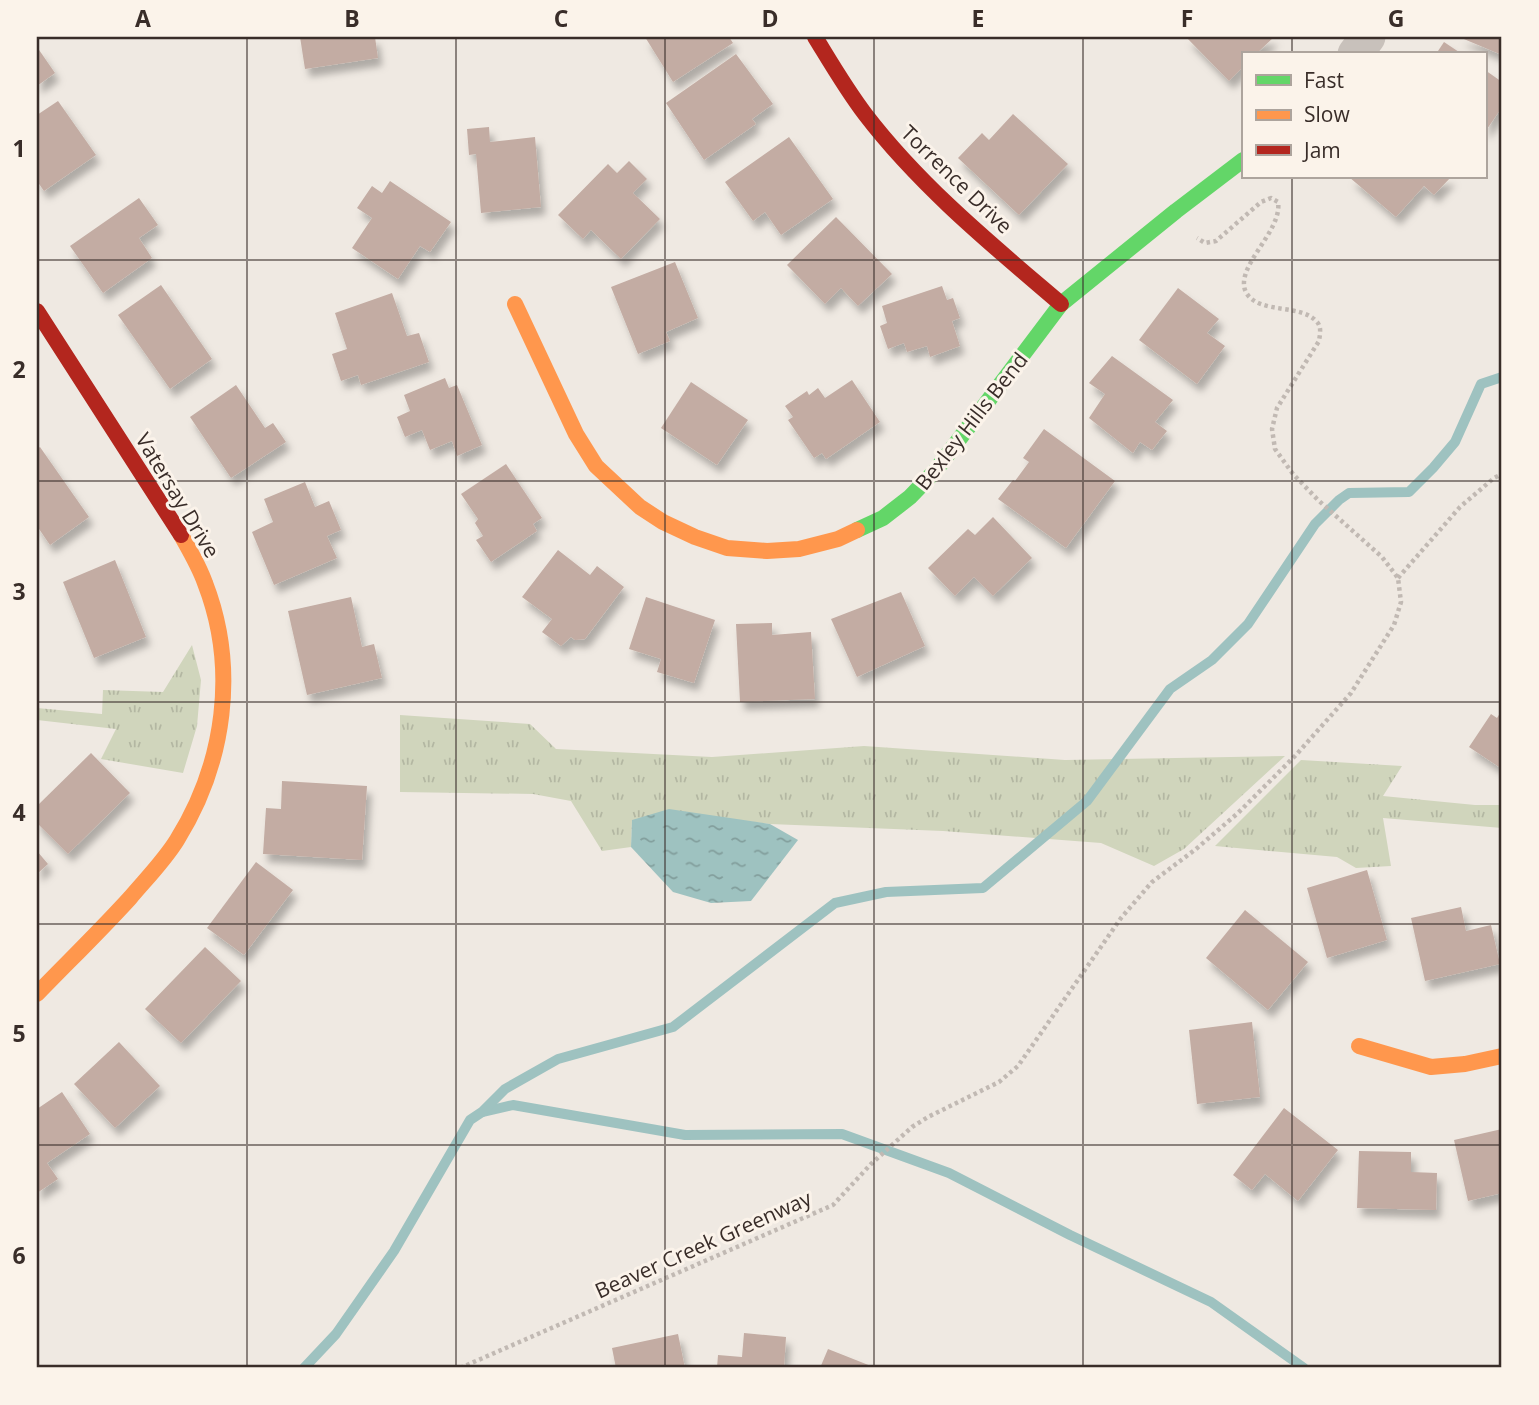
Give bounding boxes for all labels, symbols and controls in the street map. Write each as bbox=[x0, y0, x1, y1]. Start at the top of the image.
text: A bbox=[135, 2, 151, 34]
text: B bbox=[344, 2, 360, 34]
text: C bbox=[554, 2, 568, 34]
text: D bbox=[761, 2, 779, 34]
text: E bbox=[972, 2, 984, 34]
text: F bbox=[1181, 2, 1193, 34]
text: G bbox=[1388, 2, 1404, 34]
legend bbox=[1242, 52, 1486, 178]
text: Fast bbox=[1304, 66, 1344, 94]
text: Slow bbox=[1304, 100, 1350, 128]
street label: Torrence Drive bbox=[895, 119, 1019, 239]
text: 1 bbox=[12, 132, 26, 164]
text: Jam bbox=[1302, 136, 1341, 164]
street label: Bexley Hills Bend bbox=[908, 346, 1034, 496]
text: 2 bbox=[12, 353, 26, 385]
street label: Vatersay Drive bbox=[130, 427, 226, 563]
text: 3 bbox=[12, 575, 26, 607]
text: 4 bbox=[12, 796, 26, 828]
text: 5 bbox=[12, 1017, 26, 1049]
street label: Beaver Creek Greenway bbox=[590, 1183, 816, 1304]
text: 6 bbox=[12, 1239, 26, 1271]

